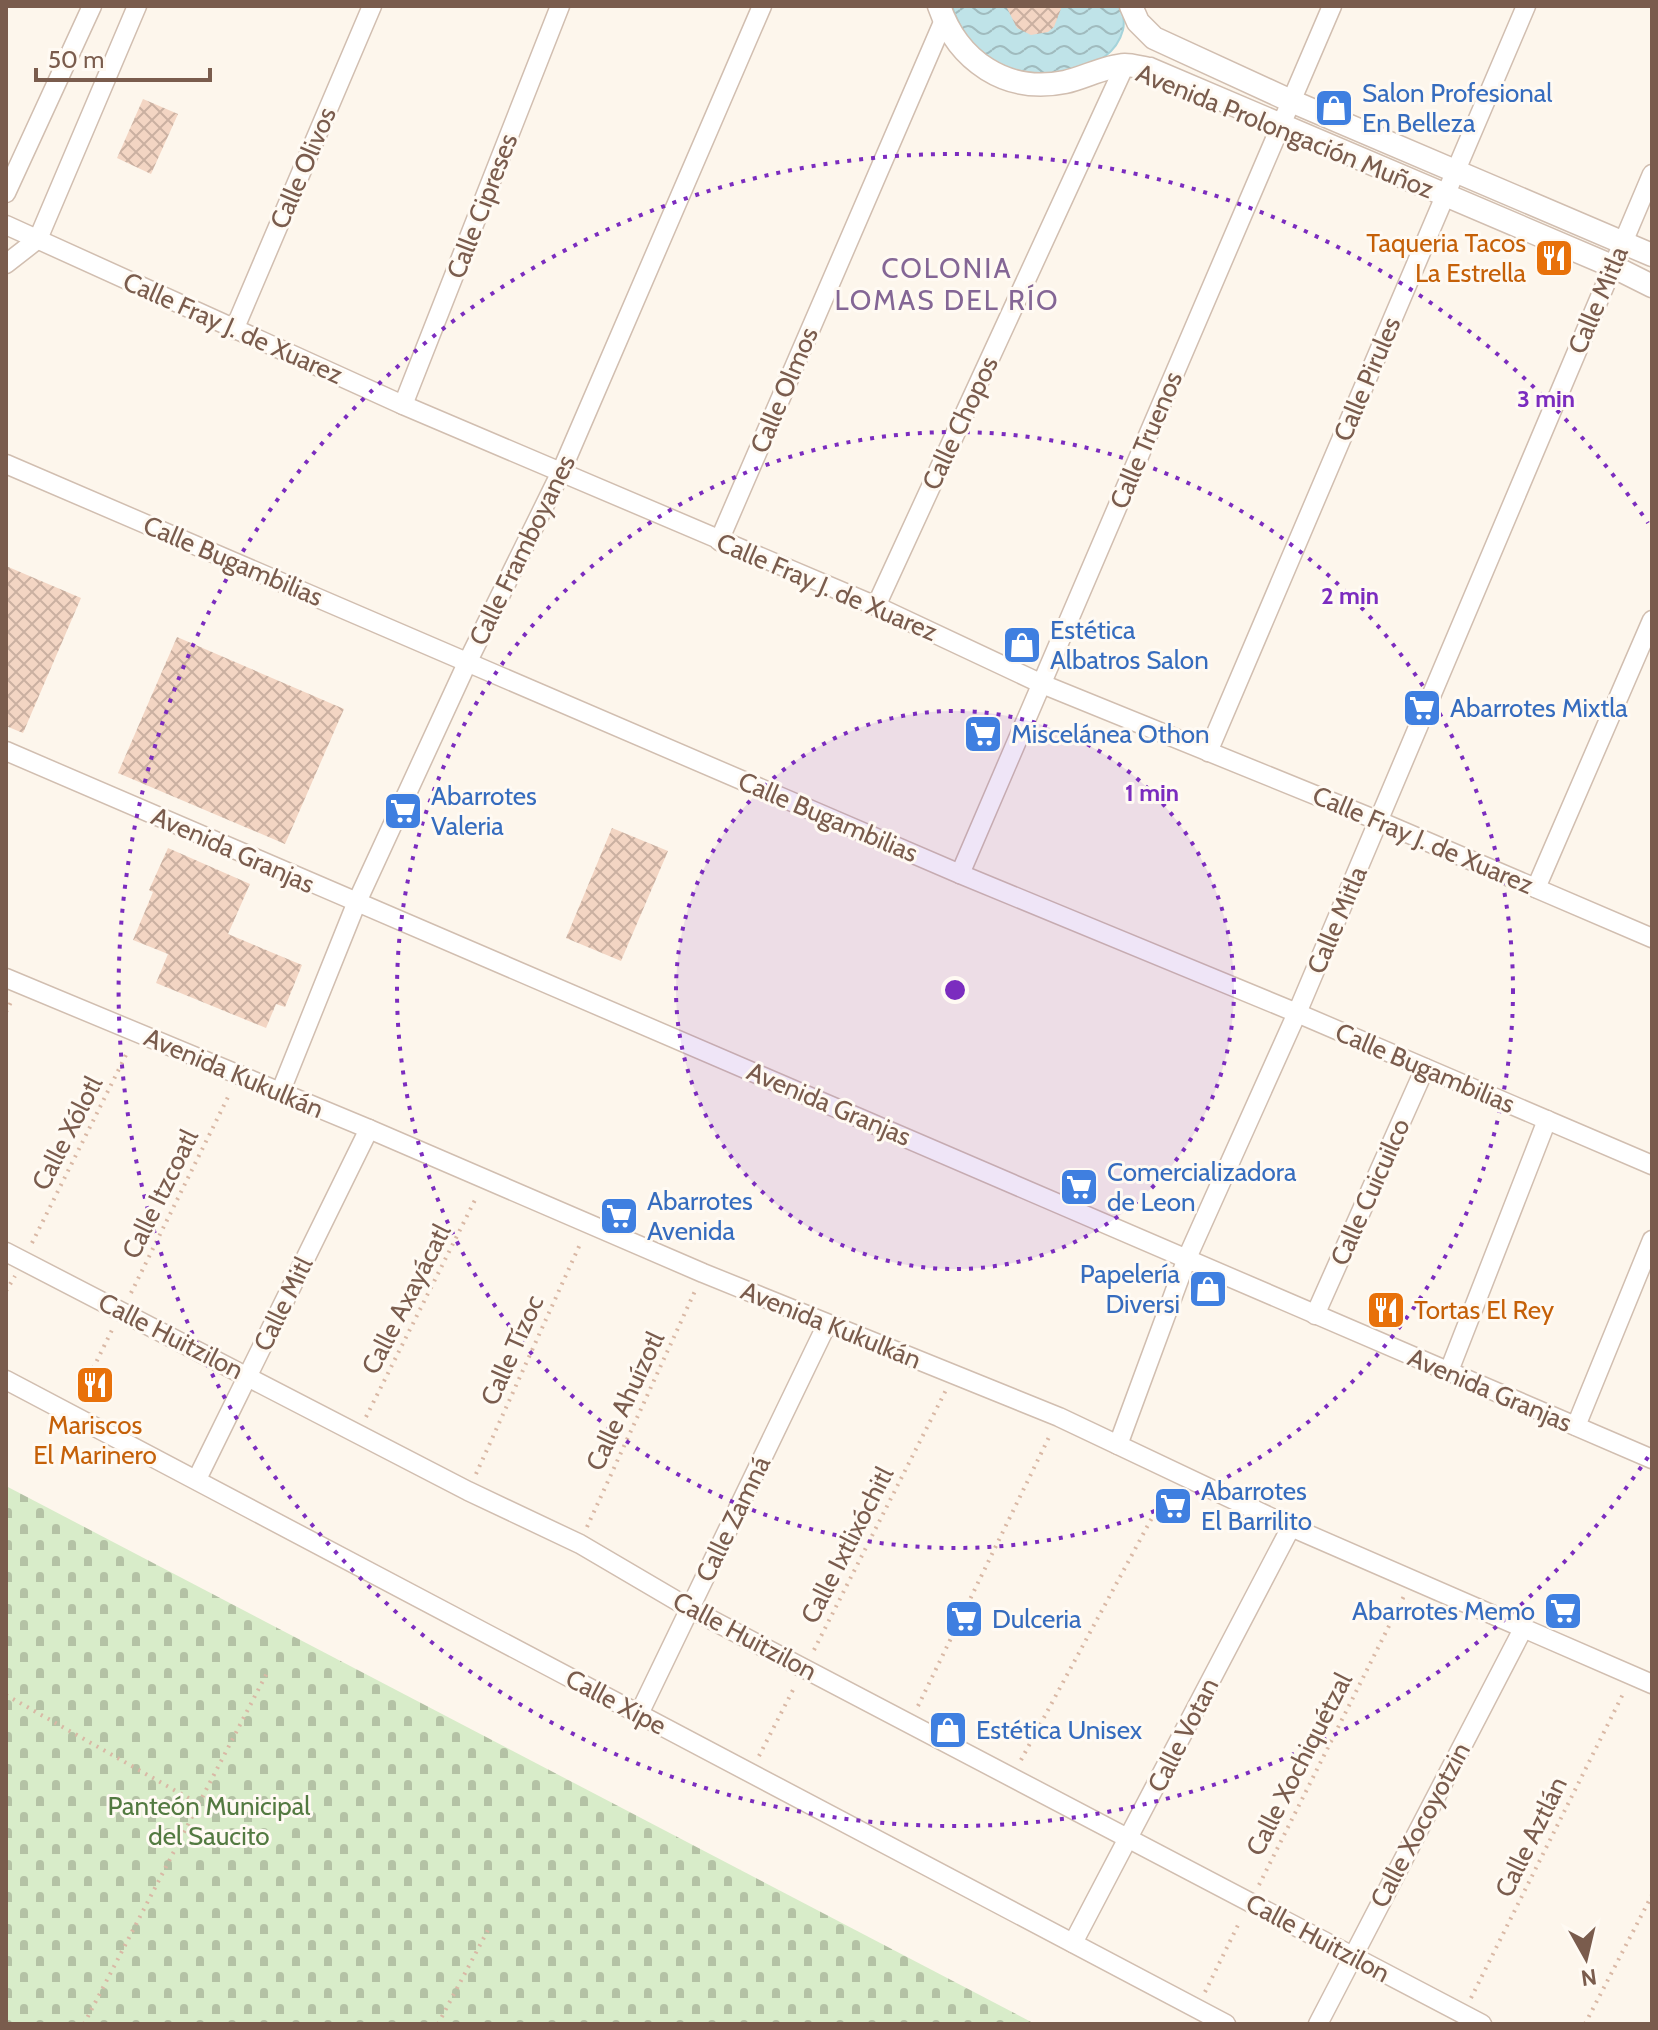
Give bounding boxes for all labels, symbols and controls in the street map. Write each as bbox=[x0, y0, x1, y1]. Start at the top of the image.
scale bar bbox=[36, 32, 210, 82]
text: 50 m bbox=[48, 45, 104, 74]
street label: Avenida Prolongación Muñoz bbox=[1132, 57, 1438, 205]
place label: Salon Profesional En Belleza bbox=[1362, 77, 1552, 139]
shop icon: Salon Profesional En Belleza bbox=[1313, 87, 1355, 129]
street label: Calle Olivos bbox=[263, 102, 343, 234]
street label: Calle Cipreses bbox=[440, 129, 524, 283]
place label: Taqueria Tacos La Estrella bbox=[1366, 227, 1527, 289]
restaurant icon: Taqueria Tacos La Estrella bbox=[1533, 237, 1575, 279]
street label: Calle Mitla bbox=[1561, 241, 1635, 359]
district label: COLONIA LOMAS DEL RÍO bbox=[834, 251, 1060, 317]
street label: Calle Fray J. de Xuarez bbox=[118, 265, 348, 391]
street label: Calle Pirules bbox=[1326, 312, 1408, 446]
street label: Calle Olmos bbox=[743, 322, 825, 458]
street label: Calle Chopos bbox=[915, 351, 1005, 495]
street label: Calle Truenos bbox=[1103, 366, 1189, 514]
text: 3 min bbox=[1517, 384, 1575, 413]
street label: Calle Framboyanes bbox=[462, 449, 582, 651]
street label: Calle Bugambilias bbox=[138, 509, 328, 613]
street label: Calle Fray J. de Xuarez bbox=[712, 526, 942, 648]
text: 2 min bbox=[1321, 581, 1379, 610]
place label: Estética Albatros Salon bbox=[1050, 614, 1209, 676]
shop icon: Estética Albatros Salon bbox=[1001, 624, 1043, 666]
supermarket icon: Abarrotes Mixtla bbox=[1401, 687, 1443, 729]
place label: Abarrotes Mixtla bbox=[1450, 692, 1628, 724]
supermarket icon: Miscelánea Othon bbox=[962, 713, 1004, 755]
place label: Miscelánea Othon bbox=[1011, 718, 1210, 750]
street label: Calle Bugambilias bbox=[733, 765, 923, 869]
text: 1 min bbox=[1125, 778, 1179, 807]
street label: Calle Fray J. de Xuarez bbox=[1308, 779, 1538, 901]
place label: Abarrotes Valeria bbox=[431, 780, 537, 842]
supermarket icon: Abarrotes Valeria bbox=[382, 790, 424, 832]
street label: Avenida Granjas bbox=[147, 800, 320, 900]
street label: Calle Mitla bbox=[1300, 861, 1374, 979]
centre of rings bbox=[941, 976, 969, 1004]
street label: Calle Bugambilias bbox=[1330, 1016, 1520, 1120]
street label: Avenida Kukulkán bbox=[140, 1021, 328, 1125]
street label: Avenida Granjas bbox=[742, 1055, 916, 1153]
street label: Calle Xólotl bbox=[25, 1071, 109, 1195]
street label: Calle Cuicuilco bbox=[1323, 1114, 1417, 1270]
street label: Calle Itzcoatl bbox=[115, 1124, 205, 1264]
place label: Comercializadora de Leon bbox=[1107, 1156, 1297, 1218]
supermarket icon: Comercializadora de Leon bbox=[1058, 1166, 1100, 1208]
place label: Abarrotes Avenida bbox=[647, 1185, 753, 1247]
supermarket icon: Abarrotes Avenida bbox=[598, 1195, 640, 1237]
street label: Calle Axayácatl bbox=[354, 1219, 458, 1379]
street label: Calle Mitl bbox=[246, 1252, 320, 1356]
place label: Papelería Diversi bbox=[1080, 1258, 1181, 1320]
shop icon: Papelería Diversi bbox=[1187, 1268, 1229, 1310]
street label: Avenida Kukulkán bbox=[736, 1274, 926, 1376]
street label: Calle Huitzilon bbox=[93, 1286, 249, 1386]
restaurant icon: Tortas El Rey bbox=[1365, 1289, 1407, 1331]
street label: Calle Tízoc bbox=[474, 1290, 551, 1410]
place label: Tortas El Rey bbox=[1414, 1294, 1554, 1326]
street label: Calle Ahuízotl bbox=[579, 1326, 671, 1476]
street label: Avenida Granjas bbox=[1403, 1341, 1577, 1439]
restaurant icon: Mariscos El Marinero bbox=[74, 1364, 116, 1406]
place label: Mariscos El Marinero bbox=[33, 1409, 157, 1471]
street label: Calle Zamná bbox=[689, 1450, 777, 1587]
street label: Calle Ixtlixóchitl bbox=[794, 1461, 900, 1629]
place label: Abarrotes El Barrilito bbox=[1201, 1475, 1312, 1537]
supermarket icon: Abarrotes El Barrilito bbox=[1152, 1485, 1194, 1527]
street label: Calle Huitzilon bbox=[668, 1585, 822, 1687]
supermarket icon: Abarrotes Memo bbox=[1542, 1590, 1584, 1632]
place label: Abarrotes Memo bbox=[1352, 1595, 1535, 1627]
supermarket icon: Dulceria bbox=[943, 1598, 985, 1640]
place label: Dulceria bbox=[992, 1603, 1082, 1635]
street label: Calle Xipe bbox=[560, 1662, 672, 1742]
street label: Calle Xochiquétzal bbox=[1239, 1667, 1359, 1861]
street label: Calle Votan bbox=[1141, 1672, 1225, 1798]
shop icon: Estética Unisex bbox=[927, 1709, 969, 1751]
place label: Estética Unisex bbox=[976, 1714, 1143, 1746]
street label: Calle Xocoyotzin bbox=[1363, 1737, 1477, 1913]
street label: Calle Aztlán bbox=[1488, 1772, 1574, 1902]
park label: Panteón Municipal del Saucito bbox=[108, 1790, 310, 1852]
street label: Calle Huitzilon bbox=[1241, 1887, 1395, 1989]
north arrow bbox=[1546, 1918, 1626, 1998]
text: N bbox=[1579, 1963, 1598, 1992]

